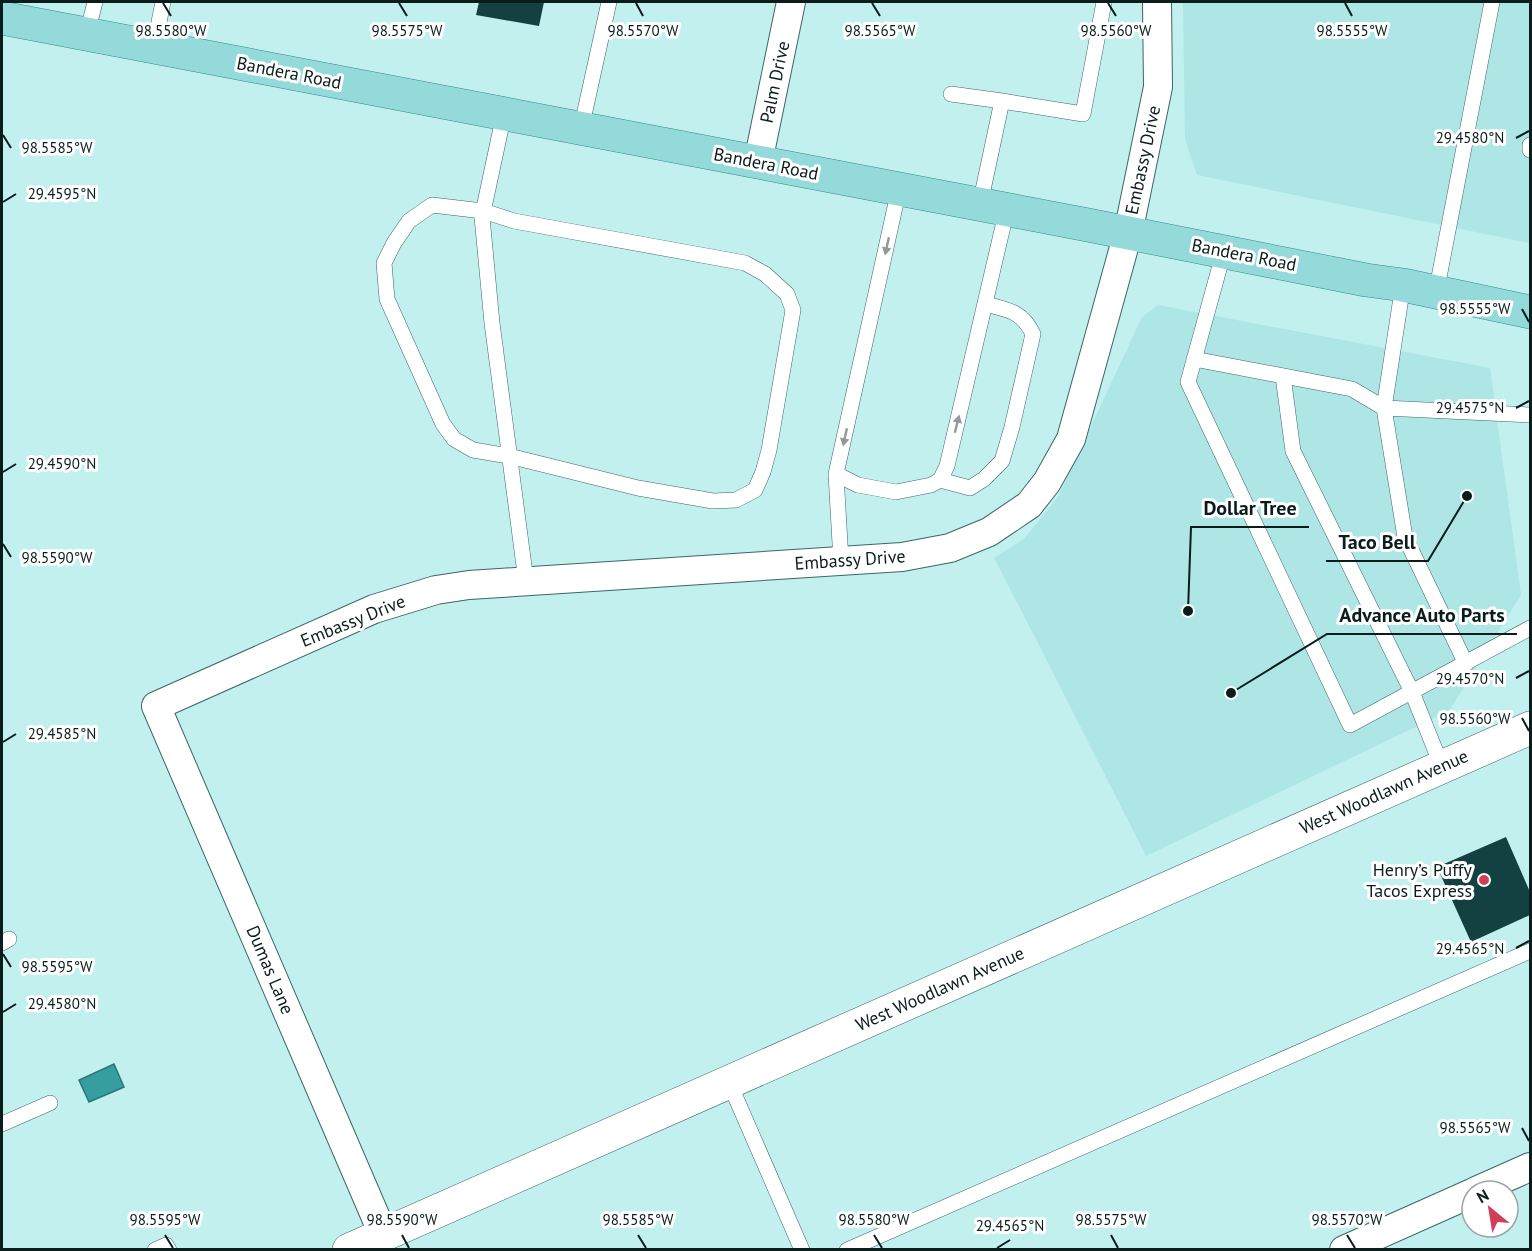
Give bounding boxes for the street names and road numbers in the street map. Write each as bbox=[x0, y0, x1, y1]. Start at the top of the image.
street label: Palm Drive bbox=[755, 39, 794, 125]
street label: Bandera Road bbox=[235, 51, 343, 94]
street label: Embassy Drive bbox=[1120, 103, 1165, 217]
street label: Bandera Road bbox=[712, 142, 820, 185]
street label: Bandera Road bbox=[1190, 233, 1298, 276]
street label: Embassy Drive bbox=[794, 544, 906, 575]
street label: Embassy Drive bbox=[297, 589, 409, 652]
street label: West Woodlawn Avenue bbox=[1296, 744, 1472, 839]
street label: Dumas Lane bbox=[241, 922, 299, 1018]
street label: West Woodlawn Avenue bbox=[852, 941, 1028, 1036]

